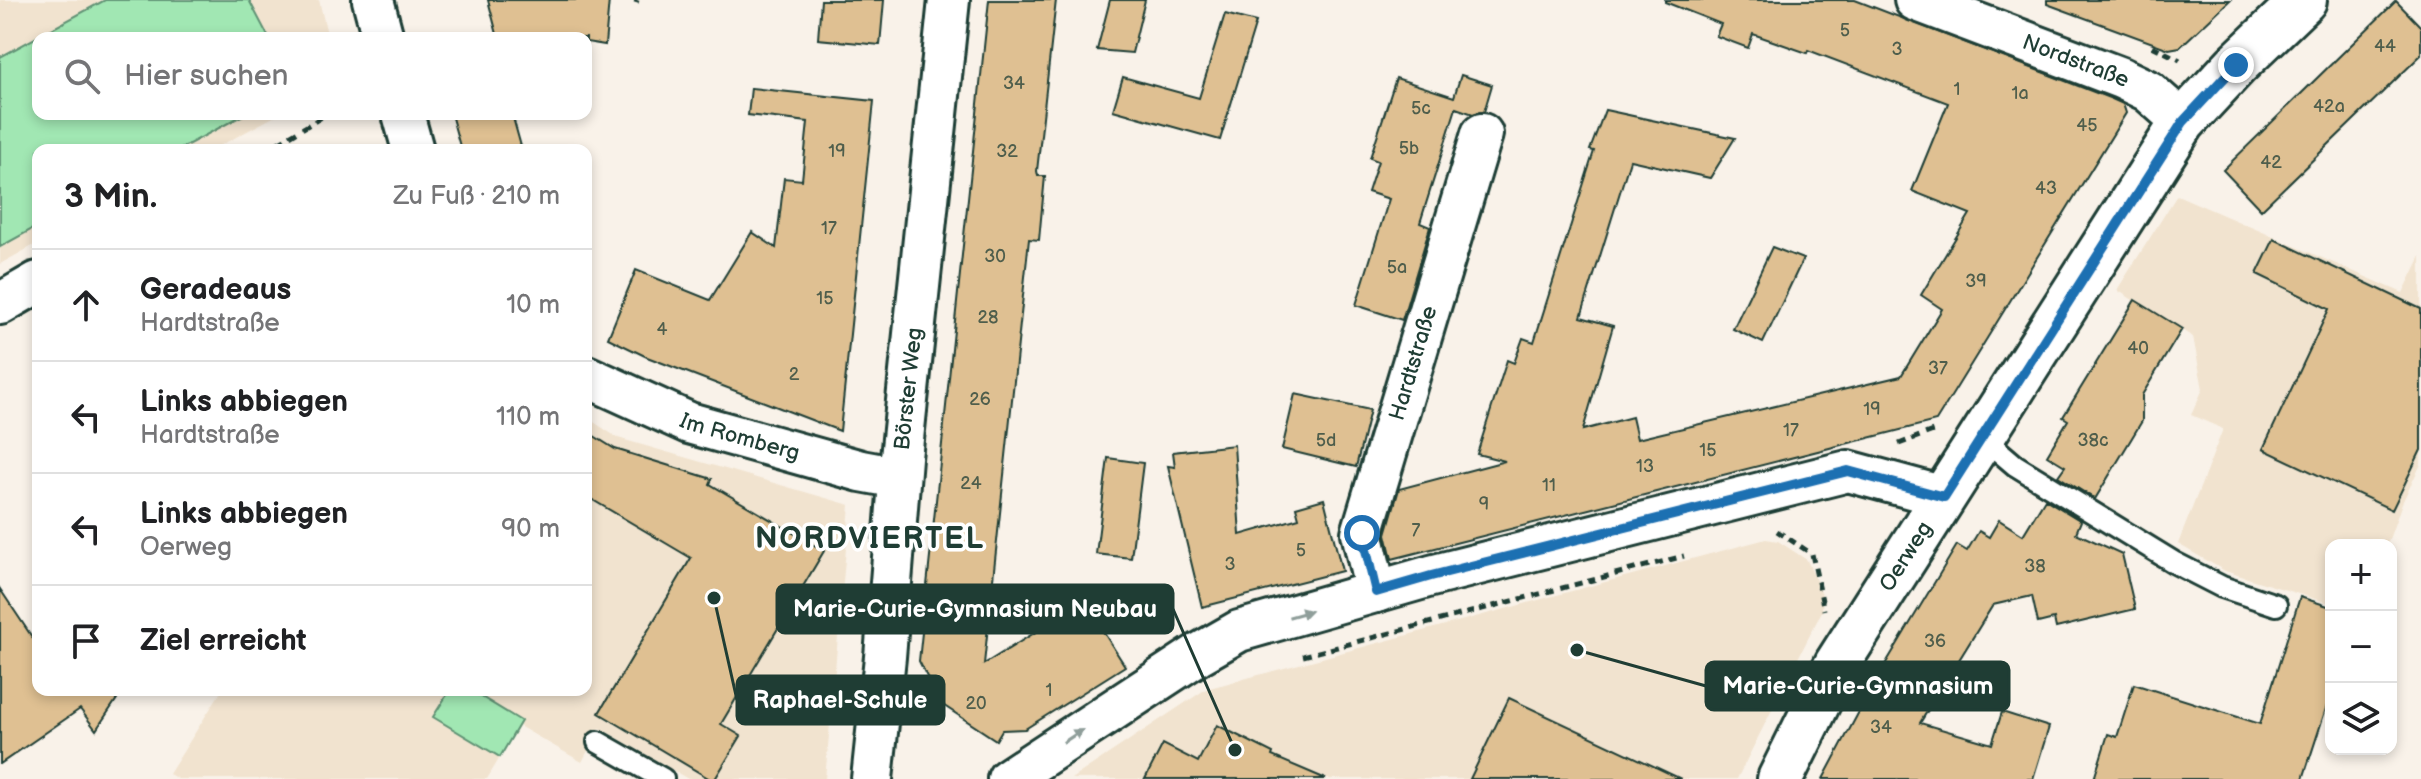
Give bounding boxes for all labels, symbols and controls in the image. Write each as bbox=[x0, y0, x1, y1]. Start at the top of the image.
house number: 5 bbox=[1840, 20, 1850, 41]
street label: Nordstraße bbox=[2019, 28, 2134, 94]
search box bbox=[32, 32, 592, 120]
house number: 44 bbox=[2374, 36, 2396, 57]
house number: 3 bbox=[1891, 39, 1903, 60]
route end bbox=[2218, 47, 2254, 83]
icon: search bbox=[60, 54, 104, 98]
text: Hier suchen bbox=[124, 58, 289, 94]
house number: 34 bbox=[1003, 73, 1025, 94]
house number: 1 bbox=[1954, 79, 1960, 100]
house number: 1a bbox=[2011, 83, 2029, 104]
house number: 42a bbox=[2313, 96, 2345, 117]
house number: 5c bbox=[1411, 98, 1431, 119]
house number: 45 bbox=[2076, 115, 2098, 136]
house number: 5b bbox=[1399, 138, 1419, 159]
house number: 19 bbox=[828, 141, 846, 162]
house number: 32 bbox=[996, 141, 1018, 162]
house number: 42 bbox=[2260, 152, 2282, 173]
text: 3 Min. bbox=[64, 176, 157, 217]
house number: 43 bbox=[2035, 178, 2057, 199]
text: Zu Fuß · 210 m bbox=[393, 181, 560, 212]
house number: 17 bbox=[821, 218, 837, 239]
house number: 30 bbox=[984, 246, 1006, 267]
house number: 5a bbox=[1387, 257, 1407, 278]
house number: 39 bbox=[1965, 271, 1987, 292]
text: Geradeaus bbox=[140, 272, 291, 308]
icon: ahead bbox=[64, 283, 108, 327]
house number: 15 bbox=[816, 288, 834, 309]
text: 10 m bbox=[506, 290, 560, 321]
street label: Hardtstraße bbox=[1383, 303, 1443, 424]
house number: 28 bbox=[977, 307, 999, 328]
text: Hardtstraße bbox=[140, 308, 280, 339]
house number: 4 bbox=[657, 319, 668, 340]
street label: Börster Weg bbox=[888, 326, 928, 451]
house number: 40 bbox=[2127, 338, 2149, 359]
house number: 37 bbox=[1928, 358, 1948, 379]
house number: 2 bbox=[789, 364, 800, 385]
text: Links abbiegen bbox=[140, 384, 348, 420]
house number: 26 bbox=[969, 389, 991, 410]
icon: left bbox=[64, 395, 108, 439]
house number: 19 bbox=[1863, 399, 1881, 420]
text: 110 m bbox=[496, 402, 560, 433]
street label: Im Romberg bbox=[675, 407, 803, 467]
text: Hardtstraße bbox=[140, 420, 280, 451]
house number: 17 bbox=[1783, 420, 1799, 441]
house number: 5d bbox=[1316, 430, 1336, 451]
house number: 38c bbox=[2077, 430, 2109, 451]
house number: 15 bbox=[1699, 440, 1717, 461]
house number: 13 bbox=[1636, 456, 1654, 477]
house number: 24 bbox=[960, 473, 982, 494]
house number: 11 bbox=[1542, 475, 1556, 496]
house number: 9 bbox=[1479, 494, 1489, 515]
text: Links abbiegen bbox=[140, 496, 348, 532]
icon: left bbox=[64, 507, 108, 551]
text: 90 m bbox=[501, 514, 560, 545]
route start bbox=[1344, 515, 1380, 551]
street label: Oerweg bbox=[1873, 516, 1938, 596]
house number: 7 bbox=[1412, 520, 1421, 541]
district label: NORDVIERTEL bbox=[755, 521, 985, 557]
text: Oerweg bbox=[140, 532, 232, 563]
map controls bbox=[2325, 539, 2397, 755]
button: + bbox=[2325, 539, 2397, 611]
house number: 5 bbox=[1296, 540, 1306, 561]
house number: 3 bbox=[1224, 554, 1236, 575]
house number: 38 bbox=[2024, 556, 2046, 577]
callout: Marie-Curie-Gymnasium Neubau bbox=[777, 585, 1173, 633]
text: Marie-Curie-Gymnasium Neubau bbox=[793, 595, 1157, 624]
one-way arrow bbox=[1289, 607, 1313, 620]
button: − bbox=[2325, 611, 2397, 683]
icon: arrive bbox=[64, 619, 108, 663]
text: Ziel erreicht bbox=[140, 623, 307, 659]
house number: 36 bbox=[1924, 631, 1946, 652]
callout: Marie-Curie-Gymnasium bbox=[1706, 662, 2009, 710]
text: Marie-Curie-Gymnasium bbox=[1722, 672, 1994, 701]
callout: Raphael-Schule bbox=[737, 676, 944, 724]
house number: 1 bbox=[1046, 680, 1052, 701]
button: layers bbox=[2325, 683, 2397, 755]
text: Raphael-Schule bbox=[753, 686, 927, 715]
house number: 20 bbox=[965, 693, 987, 714]
house number: 34 bbox=[1870, 717, 1892, 738]
one-way arrow bbox=[1062, 729, 1084, 744]

